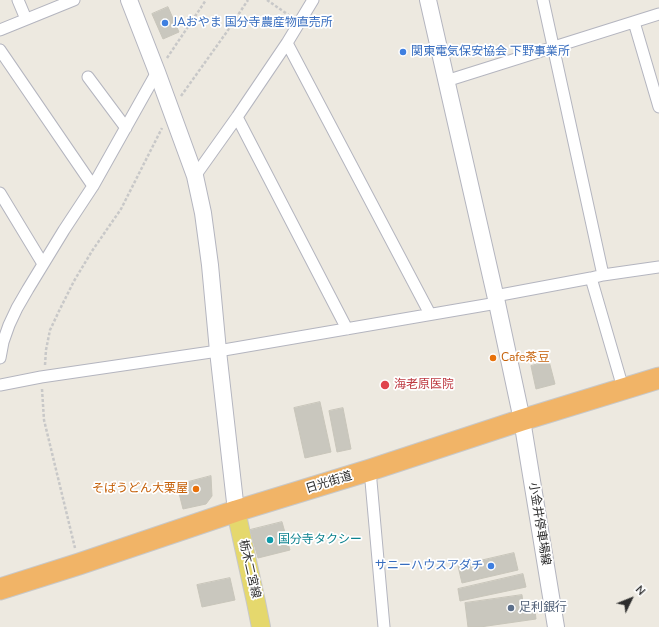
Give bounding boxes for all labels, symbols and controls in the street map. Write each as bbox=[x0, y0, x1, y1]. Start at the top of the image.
place label: JAおやま 国分寺農産物直売所 bbox=[173, 16, 333, 30]
marker: JAおやま 国分寺農産物直売所 bbox=[160, 18, 170, 28]
place label: 関東電気保安協会 下野事業所 bbox=[411, 45, 570, 59]
marker: 関東電気保安協会 下野事業所 bbox=[398, 47, 408, 57]
place label: Cafe茶豆 bbox=[501, 351, 549, 365]
marker: Cafe茶豆 bbox=[488, 353, 498, 363]
place label: 海老原医院 bbox=[394, 378, 454, 392]
marker: 海老原医院 bbox=[379, 379, 391, 391]
street label: 日光街道 bbox=[304, 469, 354, 497]
street label: 小金井停車場線 bbox=[525, 481, 553, 567]
place label: そばうどん大栗屋 bbox=[92, 482, 188, 496]
marker: そばうどん大栗屋 bbox=[191, 484, 201, 494]
place label: 国分寺タクシー bbox=[278, 533, 362, 547]
marker: 国分寺タクシー bbox=[265, 535, 275, 545]
street label: 栃木二宮線 bbox=[235, 538, 263, 600]
place label: サニーハウスアダチ bbox=[375, 559, 483, 573]
marker: サニーハウスアダチ bbox=[486, 561, 496, 571]
north arrow bbox=[611, 579, 651, 619]
text: N bbox=[632, 582, 648, 599]
place label: 足利銀行 bbox=[519, 601, 567, 615]
marker: 足利銀行 bbox=[506, 603, 516, 613]

